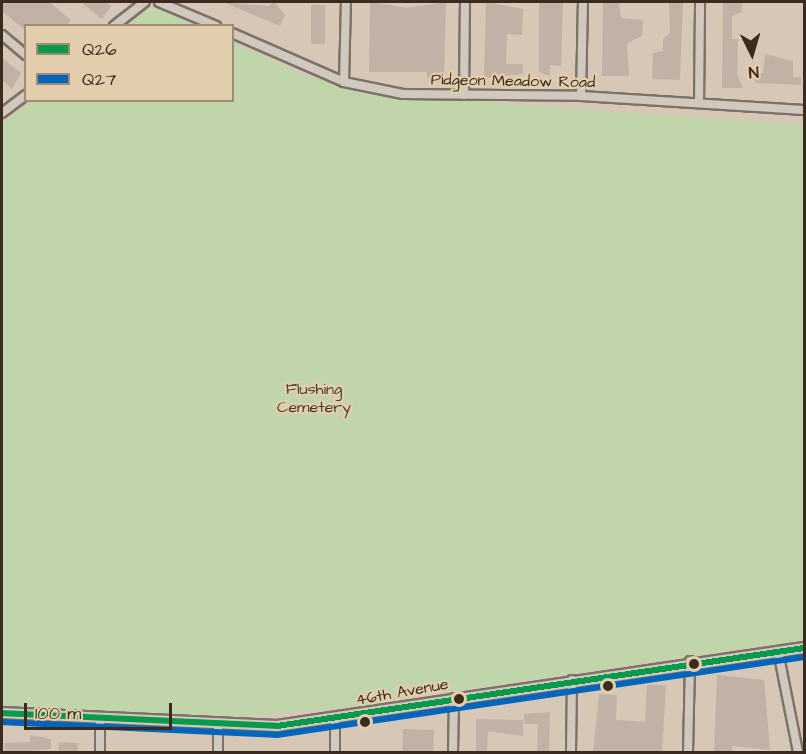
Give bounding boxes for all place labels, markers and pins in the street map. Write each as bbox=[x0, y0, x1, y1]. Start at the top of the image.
unlabelled marker bbox=[688, 658, 700, 670]
unlabelled marker bbox=[602, 680, 614, 692]
unlabelled marker bbox=[453, 693, 465, 705]
unlabelled marker bbox=[359, 716, 371, 728]

